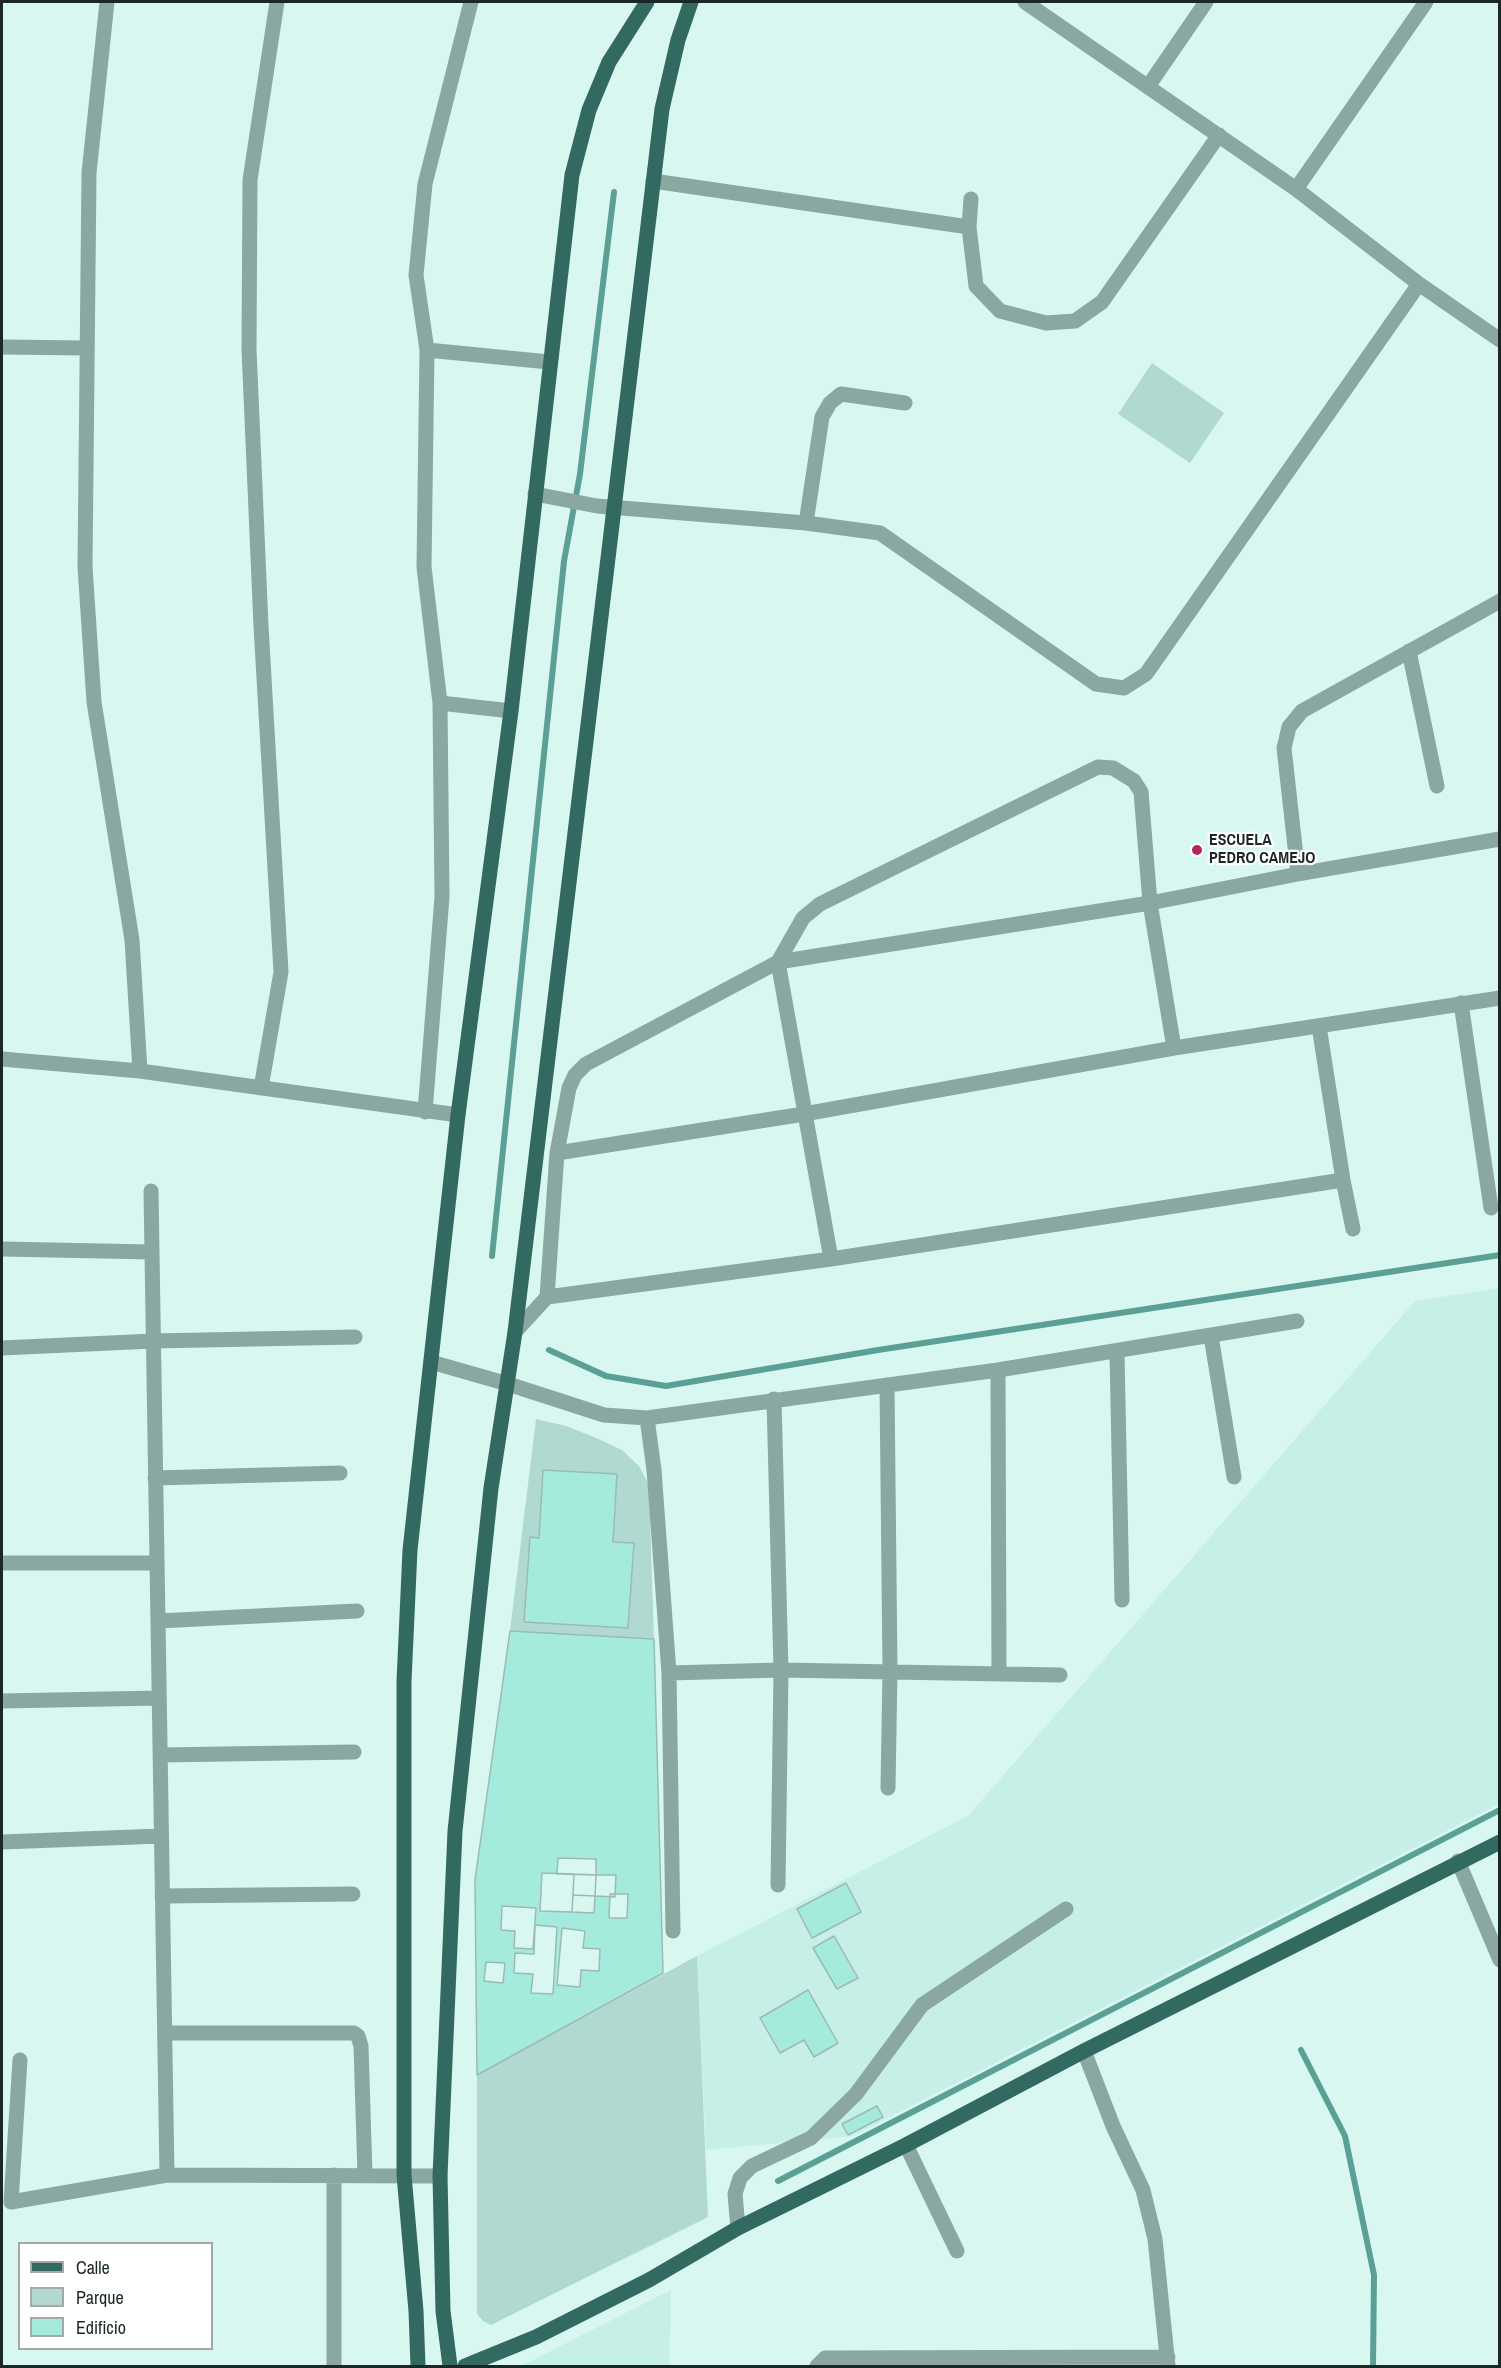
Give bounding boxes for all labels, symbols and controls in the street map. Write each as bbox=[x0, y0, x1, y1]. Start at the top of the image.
place label: ESCUELA PEDRO CAMEJO bbox=[1209, 831, 1315, 869]
marker: ESCUELA PEDRO CAMEJO bbox=[1190, 843, 1204, 857]
legend bbox=[18, 2242, 213, 2350]
text: Calle bbox=[76, 2255, 110, 2280]
text: Parque bbox=[76, 2285, 124, 2310]
text: Edificio bbox=[76, 2315, 126, 2340]

